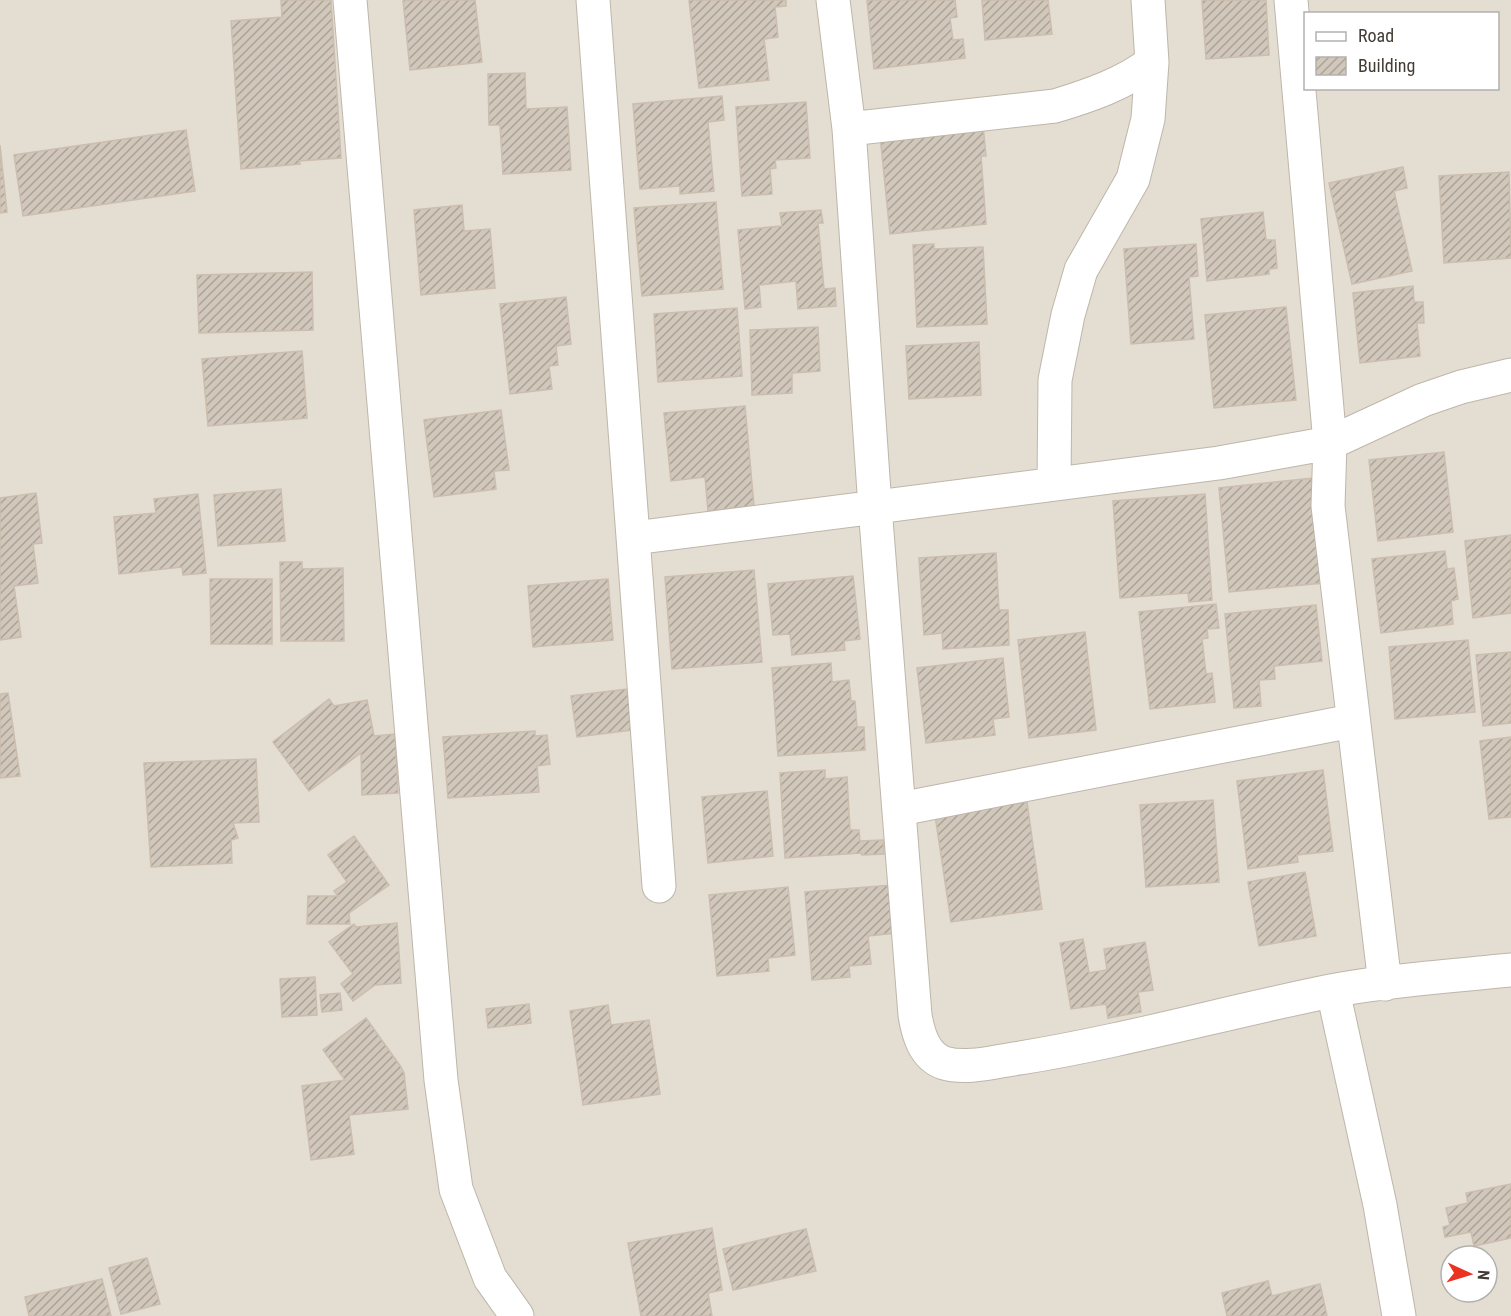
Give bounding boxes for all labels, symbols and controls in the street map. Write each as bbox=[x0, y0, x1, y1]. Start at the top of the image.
legend bbox=[1304, 12, 1499, 90]
text: Road bbox=[1358, 25, 1394, 46]
text: Building bbox=[1358, 55, 1415, 76]
north arrow bbox=[1439, 1244, 1499, 1304]
text: N bbox=[1474, 1269, 1493, 1281]

